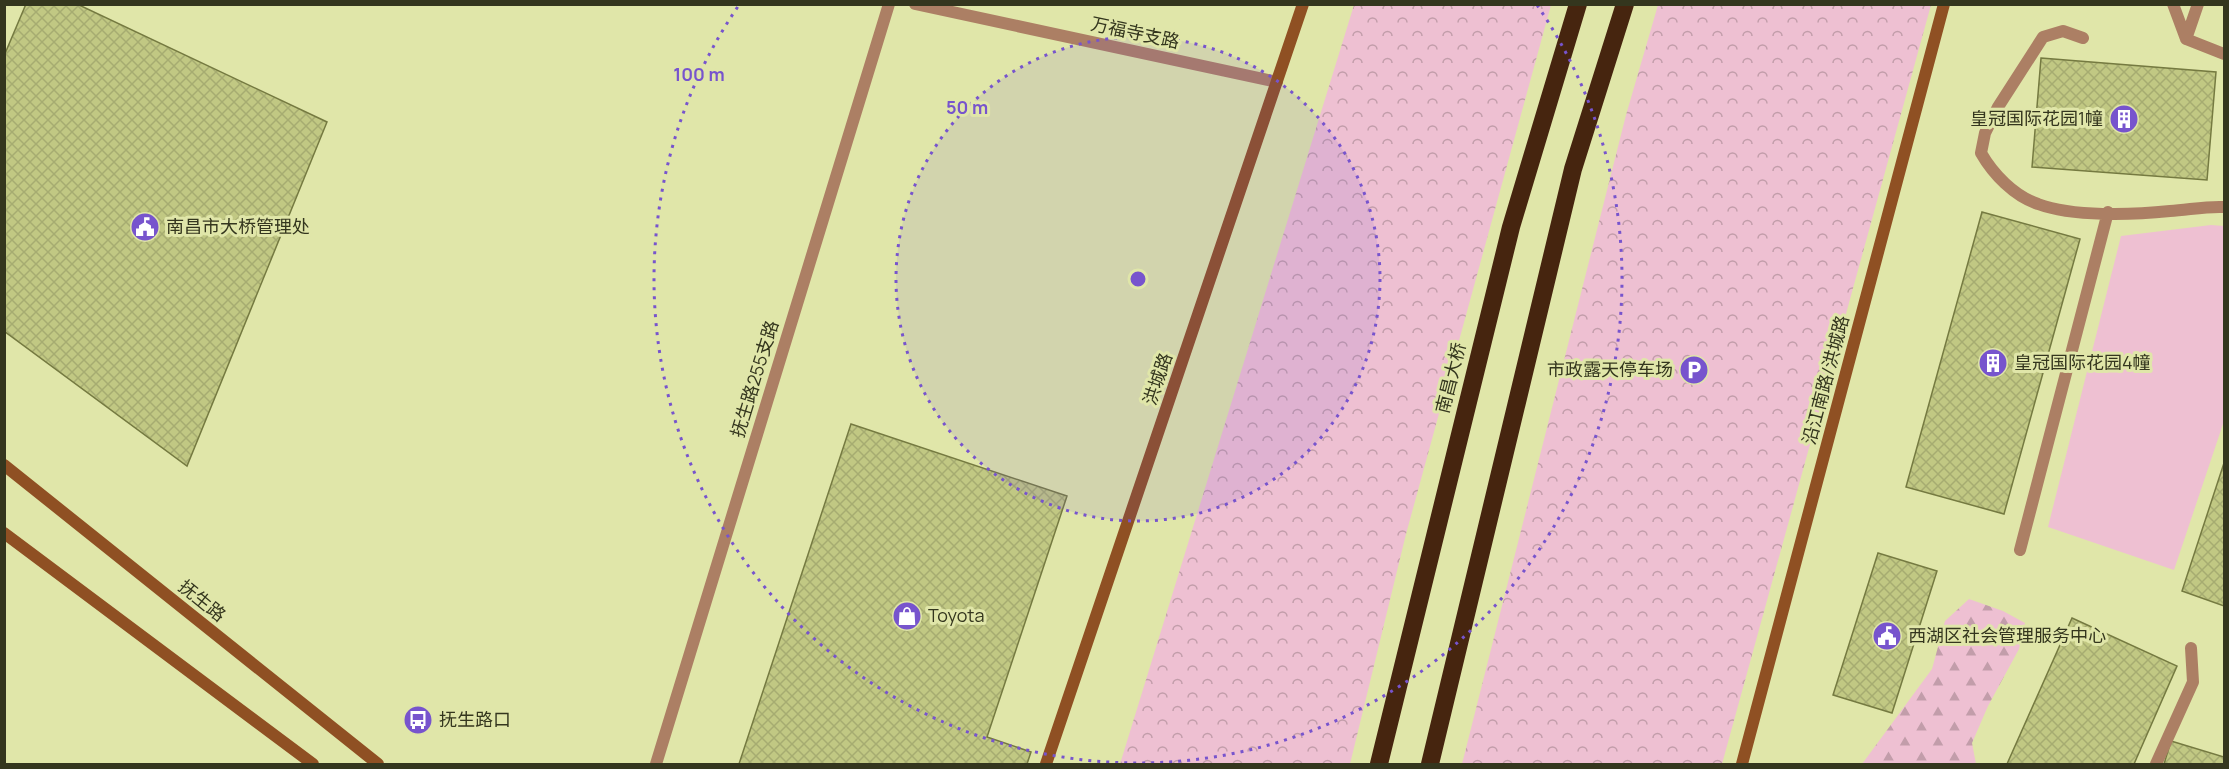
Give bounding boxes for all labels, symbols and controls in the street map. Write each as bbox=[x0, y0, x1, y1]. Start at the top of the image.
street label: 万福寺支路 bbox=[1089, 11, 1182, 53]
text: 100 m bbox=[673, 62, 725, 86]
text: 50 m bbox=[946, 95, 988, 119]
building icon: 皇冠国际花园1幢 bbox=[2108, 103, 2140, 135]
place label: 皇冠国际花园1幢 bbox=[1970, 106, 2103, 130]
public building icon: 南昌市大桥管理处 bbox=[129, 211, 161, 243]
place label: 南昌市大桥管理处 bbox=[166, 214, 310, 238]
centre of rings bbox=[1128, 269, 1148, 289]
street label: 沿江南路/洪城路 bbox=[1796, 312, 1854, 447]
street label: 抚生路255支路 bbox=[725, 317, 783, 440]
street label: 南昌大桥 bbox=[1430, 340, 1470, 416]
building icon: 皇冠国际花园4幢 bbox=[1977, 347, 2009, 379]
street label: 洪城路 bbox=[1137, 349, 1177, 408]
place label: 皇冠国际花园4幢 bbox=[2014, 350, 2151, 374]
parking icon: 市政露天停车场 bbox=[1678, 354, 1710, 386]
place label: 市政露天停车场 bbox=[1547, 357, 1673, 381]
street label: 抚生路 bbox=[174, 574, 231, 627]
shop icon: Toyota bbox=[891, 600, 923, 632]
place label: Toyota bbox=[928, 603, 985, 627]
public building icon: 西湖区社会管理服务中心 bbox=[1871, 620, 1903, 652]
place label: 西湖区社会管理服务中心 bbox=[1908, 623, 2106, 647]
bus stop icon: 抚生路口 bbox=[402, 704, 434, 736]
place label: 抚生路口 bbox=[439, 707, 511, 731]

